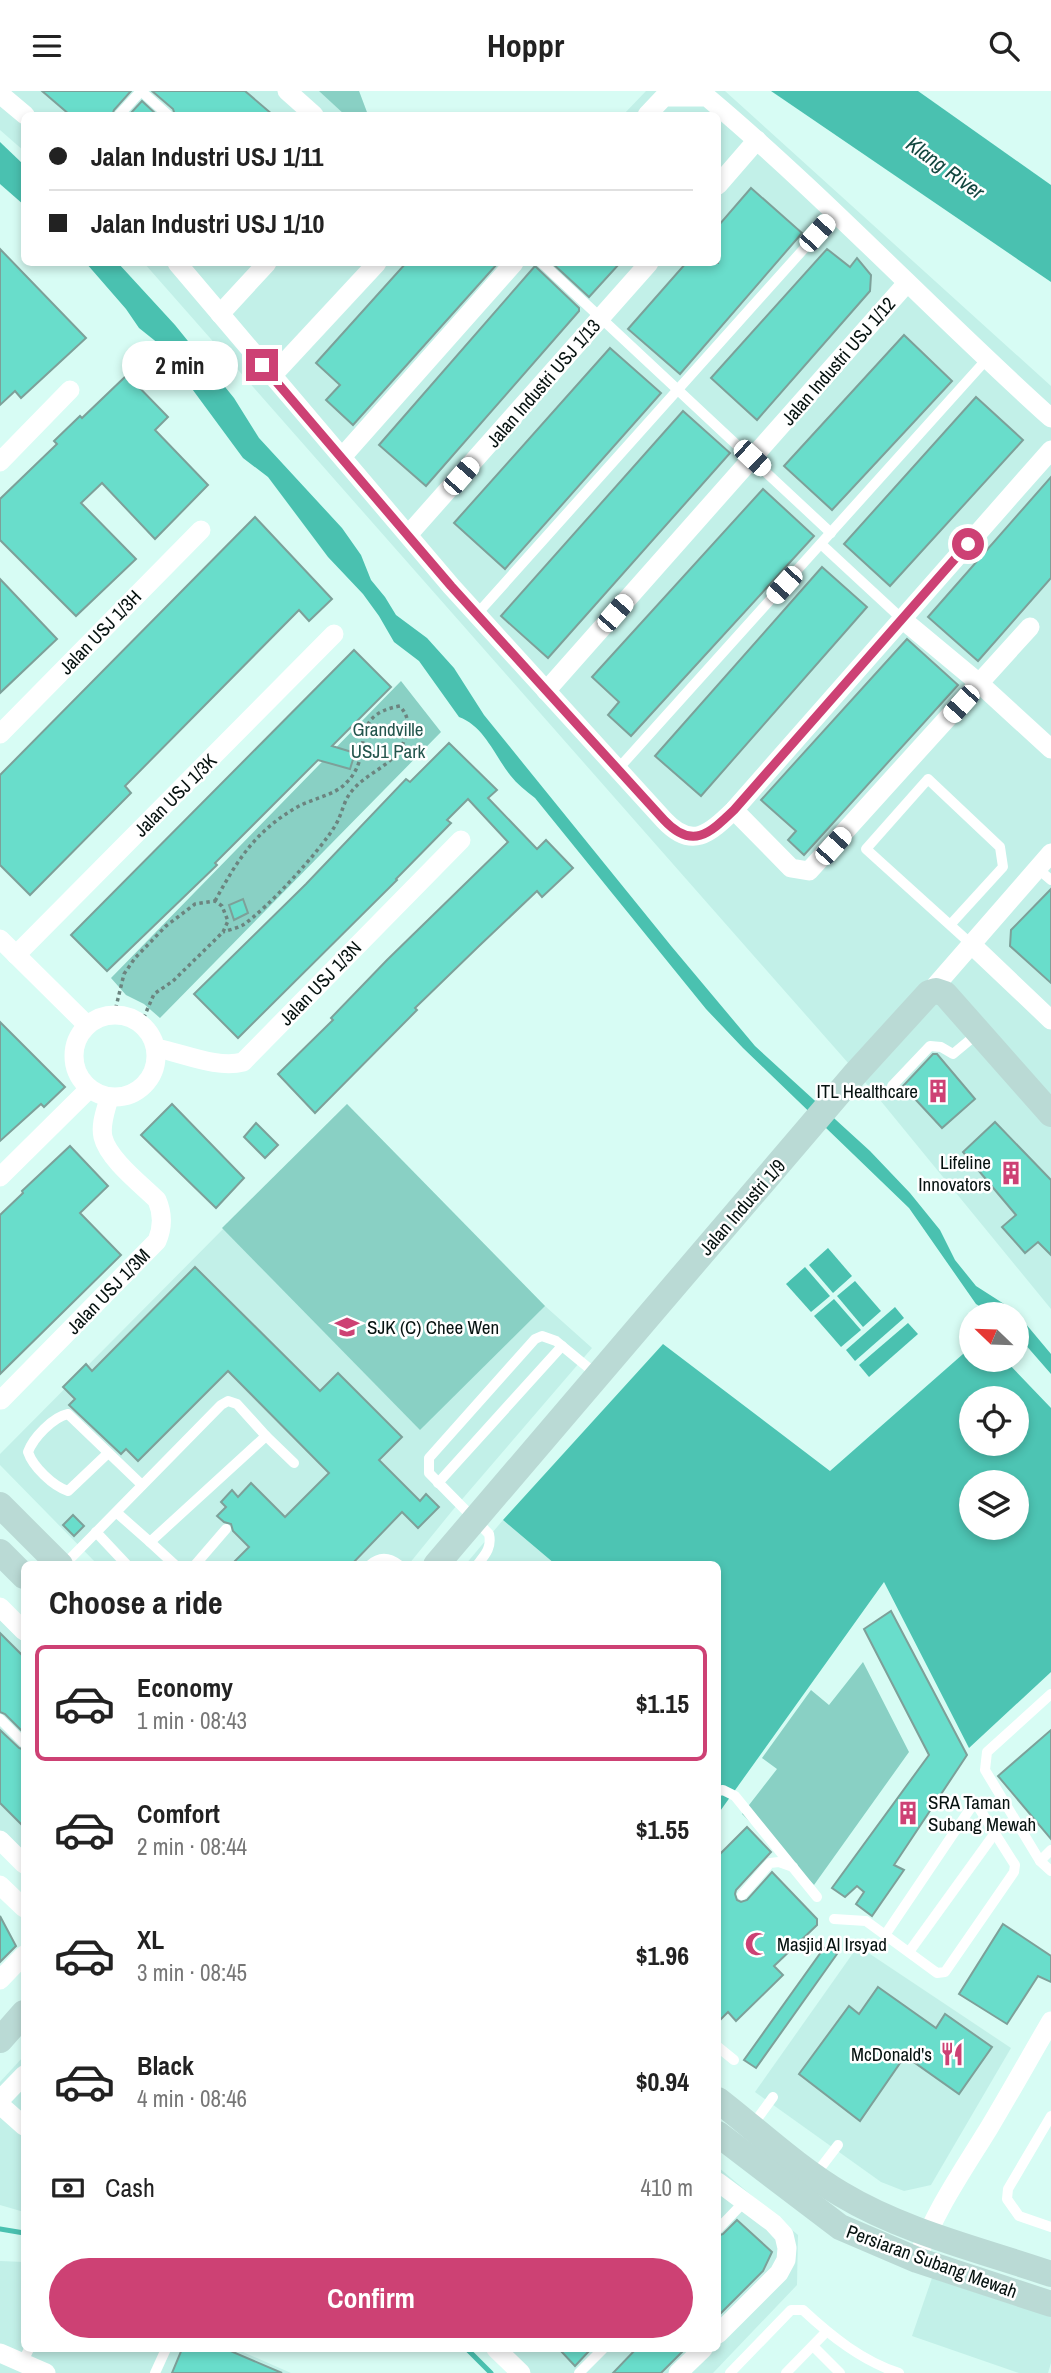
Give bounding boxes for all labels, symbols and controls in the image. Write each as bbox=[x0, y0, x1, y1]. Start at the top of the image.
text: Hoppr bbox=[487, 24, 564, 67]
icon: menu bbox=[28, 27, 66, 65]
icon: search bbox=[985, 27, 1023, 65]
water label: Klang River bbox=[900, 129, 991, 207]
text: Jalan Industri USJ 1/11 bbox=[91, 139, 323, 174]
text: Jalan Industri USJ 1/10 bbox=[91, 206, 324, 241]
car bbox=[796, 210, 839, 256]
street label: Jalan Industri USJ 1/12 bbox=[775, 291, 901, 431]
street label: Jalan Industri USJ 1/13 bbox=[480, 313, 606, 453]
callout: 2 min bbox=[122, 341, 238, 389]
route end bbox=[246, 349, 278, 381]
text: 2 min bbox=[155, 350, 205, 381]
car bbox=[730, 436, 775, 480]
car bbox=[440, 453, 483, 499]
route start bbox=[952, 528, 984, 560]
car bbox=[763, 562, 806, 608]
street label: Jalan USJ 1/3H bbox=[53, 584, 147, 680]
car bbox=[594, 590, 637, 636]
car bbox=[940, 681, 983, 727]
park label: Grandville USJ1 Park bbox=[351, 716, 425, 764]
street label: Jalan USJ 1/3K bbox=[128, 747, 223, 842]
car bbox=[812, 823, 855, 869]
street label: Jalan USJ 1/3N bbox=[273, 935, 367, 1031]
building icon: ITL Healthcare bbox=[924, 1077, 952, 1105]
place label: ITL Healthcare bbox=[816, 1078, 918, 1104]
place label: Lifeline Innovators bbox=[918, 1149, 991, 1197]
street label: Jalan Industri 1/9 bbox=[693, 1153, 791, 1261]
building icon: Lifeline Innovators bbox=[997, 1159, 1025, 1187]
street label: Jalan USJ 1/3M bbox=[60, 1242, 156, 1340]
north arrow bbox=[959, 1302, 1029, 1372]
map controls bbox=[959, 1302, 1029, 1540]
school or university icon: SJK (C) Chee Wen bbox=[333, 1313, 361, 1341]
place label: SJK (C) Chee Wen bbox=[367, 1314, 499, 1340]
button: locate bbox=[959, 1386, 1029, 1456]
button: layers bbox=[959, 1470, 1029, 1540]
text: Choose a ride bbox=[49, 1581, 223, 1624]
text: Economy bbox=[137, 1670, 233, 1705]
icon: car bbox=[53, 1672, 116, 1735]
text: $1.15 bbox=[636, 1686, 689, 1721]
text: 1 min · 08:43 bbox=[137, 1705, 247, 1736]
place label: SRA Taman Subang Mewah bbox=[928, 1789, 1036, 1837]
text: Comfort bbox=[137, 1796, 220, 1831]
icon: car bbox=[53, 1798, 116, 1861]
building icon: SRA Taman Subang Mewah bbox=[894, 1799, 922, 1827]
text: $1.55 bbox=[636, 1812, 689, 1847]
text: 2 min · 08:44 bbox=[137, 1831, 247, 1862]
text: XL bbox=[137, 1922, 164, 1957]
icon: car bbox=[53, 1924, 116, 1987]
mosque icon: Masjid Al Irsyad bbox=[743, 1930, 771, 1958]
place label: Masjid Al Irsyad bbox=[777, 1931, 887, 1957]
text: $1.96 bbox=[636, 1938, 689, 1973]
text: 3 min · 08:45 bbox=[137, 1957, 247, 1988]
restaurant icon: McDonald's bbox=[938, 2040, 966, 2068]
place label: McDonald's bbox=[851, 2041, 932, 2067]
text: Black bbox=[137, 2048, 194, 2083]
icon: car bbox=[53, 2050, 116, 2113]
text: $0.94 bbox=[636, 2064, 689, 2099]
text: 4 min · 08:46 bbox=[137, 2083, 247, 2114]
icon: cash bbox=[49, 2169, 87, 2207]
text: Cash bbox=[105, 2170, 155, 2205]
text: 410 m bbox=[641, 2172, 693, 2203]
street label: Persiaran Subang Mewah bbox=[843, 2218, 1021, 2304]
button: Confirm bbox=[49, 2258, 693, 2338]

